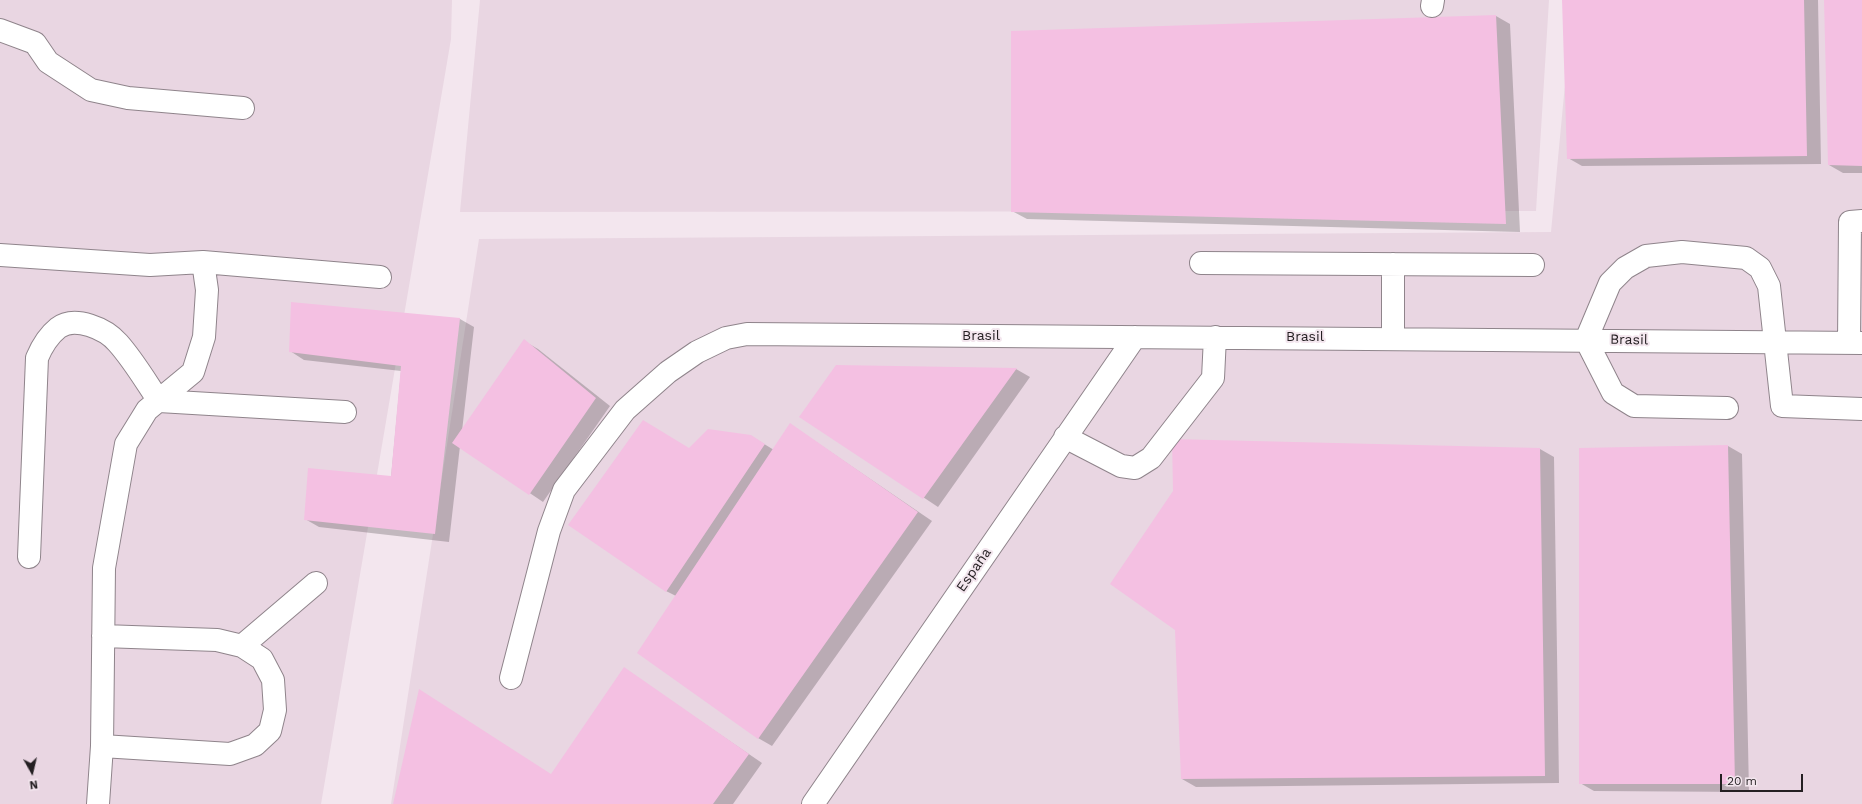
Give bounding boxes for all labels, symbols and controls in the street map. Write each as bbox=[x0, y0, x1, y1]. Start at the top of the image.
street label: Brasil bbox=[962, 328, 1000, 344]
street label: Brasil bbox=[1286, 329, 1324, 345]
street label: Brasil bbox=[1610, 331, 1648, 349]
street label: España bbox=[953, 545, 995, 595]
north arrow bbox=[12, 752, 52, 792]
scale bar bbox=[1722, 766, 1805, 792]
text: 20 m bbox=[1727, 774, 1757, 788]
text: N bbox=[29, 777, 39, 791]

